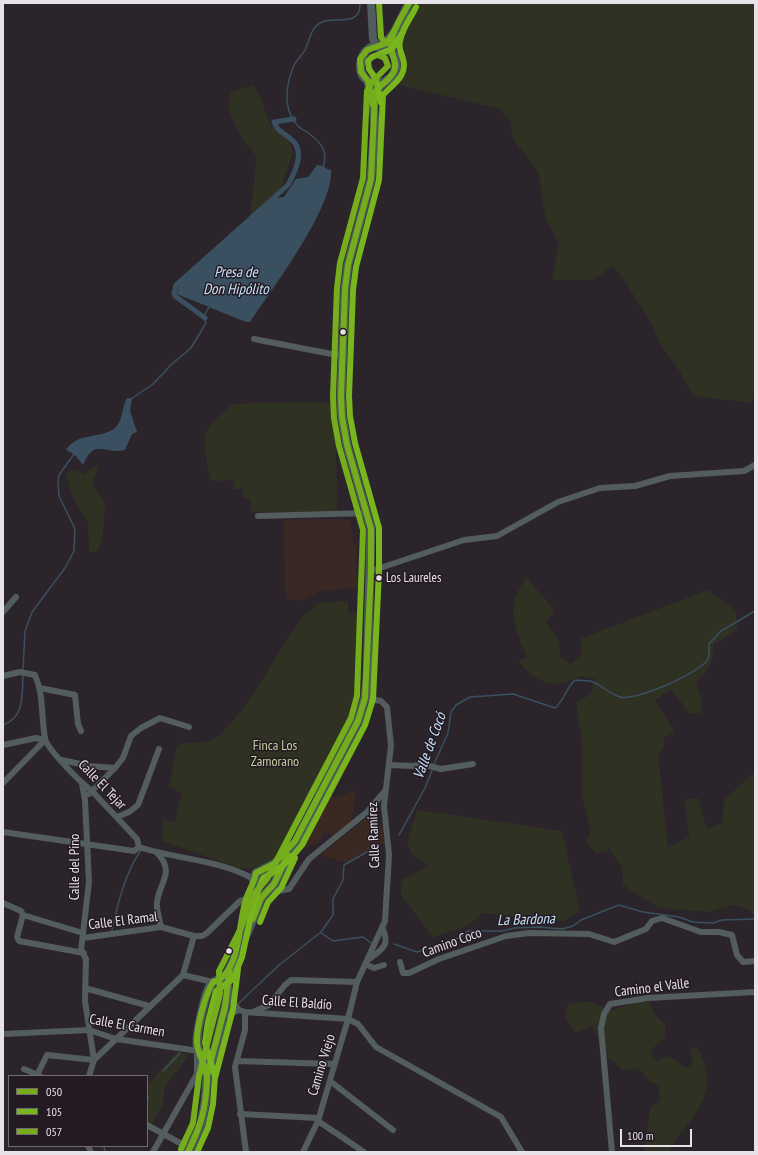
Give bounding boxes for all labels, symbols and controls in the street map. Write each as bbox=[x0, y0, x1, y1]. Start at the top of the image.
water label: Presa de Don Hipólito bbox=[203, 264, 269, 299]
unlabelled marker bbox=[338, 327, 348, 337]
place label: Los Laureles bbox=[386, 570, 441, 586]
marker: Los Laureles bbox=[374, 573, 384, 583]
water label: Valle de Cocó bbox=[410, 710, 450, 782]
park label: Finca Los Zamorano bbox=[251, 738, 299, 770]
street label: Calle El Tejar bbox=[74, 757, 130, 813]
street label: Calle Ramírez bbox=[364, 802, 384, 868]
street label: Calle del Pino bbox=[67, 834, 83, 900]
street label: Calle El Ramal bbox=[87, 908, 159, 934]
water label: La Bardona bbox=[497, 910, 555, 930]
street label: Camino Coco bbox=[420, 925, 484, 961]
unlabelled marker bbox=[224, 946, 234, 956]
street label: Camino el Valle bbox=[614, 975, 690, 1001]
street label: Calle El Baldío bbox=[262, 992, 332, 1014]
street label: Calle El Carmen bbox=[88, 1011, 166, 1041]
street label: Camino Viejo bbox=[305, 1032, 339, 1098]
legend bbox=[8, 1075, 148, 1147]
text: 050 bbox=[46, 1084, 62, 1099]
text: 105 bbox=[46, 1104, 62, 1119]
scale bar bbox=[622, 1121, 694, 1147]
text: 057 bbox=[46, 1124, 62, 1139]
text: 100 m bbox=[627, 1128, 654, 1143]

